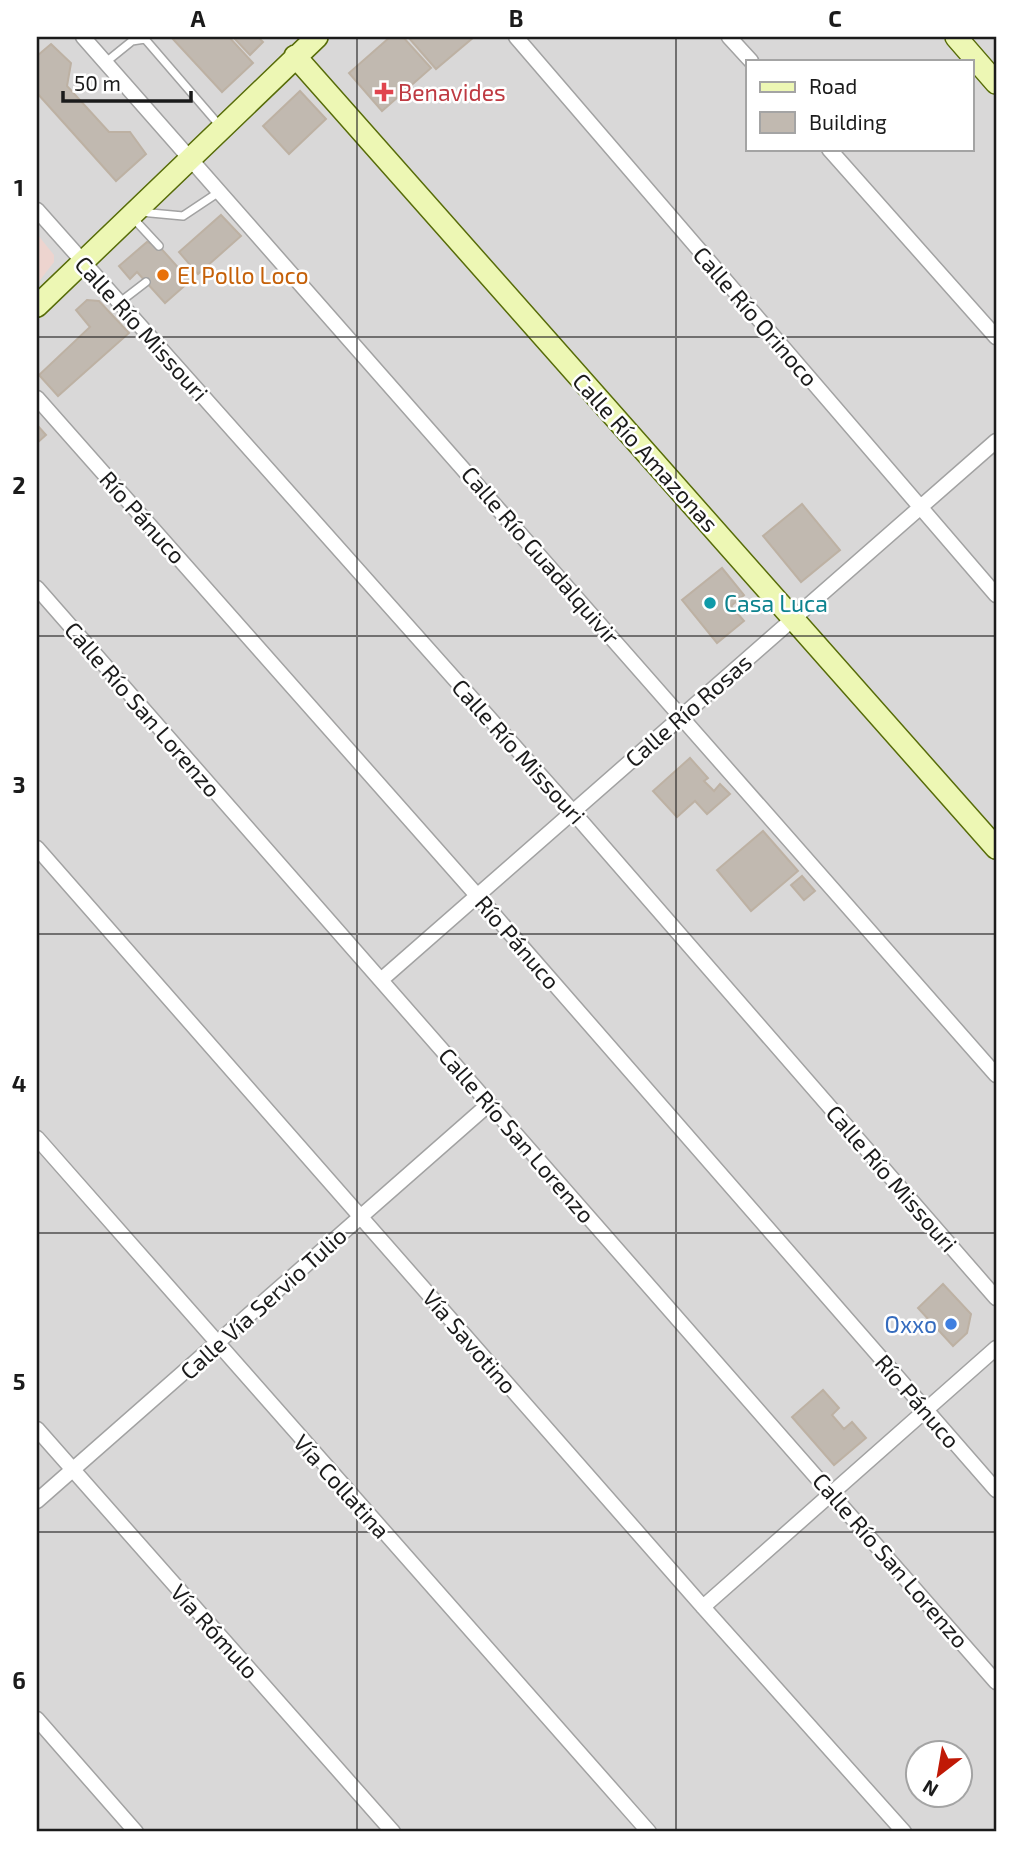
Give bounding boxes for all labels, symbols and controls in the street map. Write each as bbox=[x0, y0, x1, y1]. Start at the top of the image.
text: A bbox=[190, 4, 206, 32]
text: B bbox=[509, 4, 523, 32]
text: C bbox=[828, 4, 842, 32]
scale bar bbox=[63, 60, 191, 104]
legend bbox=[746, 60, 974, 150]
text: 50 m bbox=[74, 70, 121, 95]
text: Road bbox=[809, 73, 857, 98]
place label: Benavides bbox=[398, 78, 506, 106]
marker: Benavides bbox=[376, 84, 392, 100]
text: Building bbox=[809, 109, 887, 134]
text: 1 bbox=[14, 173, 24, 201]
street label: Calle Río Orinoco bbox=[688, 240, 824, 392]
street label: Calle Río Missouri bbox=[70, 250, 214, 406]
place label: El Pollo Loco bbox=[177, 261, 309, 289]
marker: El Pollo Loco bbox=[155, 267, 171, 283]
street label: Calle Río Amazonas bbox=[567, 367, 725, 537]
street label: Calle Río Guadalquivir bbox=[456, 460, 626, 650]
street label: Río Pánuco bbox=[94, 465, 192, 569]
text: 2 bbox=[12, 471, 26, 499]
place label: Casa Luca bbox=[724, 589, 828, 617]
marker: Casa Luca bbox=[702, 595, 718, 611]
street label: Calle Río San Lorenzo bbox=[59, 616, 227, 802]
street label: Calle Río Rosas bbox=[619, 648, 757, 772]
street label: Calle Río Missouri bbox=[447, 673, 591, 829]
text: 3 bbox=[12, 770, 26, 798]
street label: Río Pánuco bbox=[470, 889, 566, 995]
street label: Calle Río San Lorenzo bbox=[433, 1042, 601, 1228]
text: 4 bbox=[12, 1069, 26, 1097]
street label: Calle Río Missouri bbox=[821, 1099, 963, 1257]
street label: Calle Vía Servio Tulio bbox=[174, 1221, 352, 1385]
street label: Vía Savotino bbox=[417, 1283, 523, 1399]
place label: Oxxo bbox=[885, 1310, 937, 1338]
marker: Oxxo bbox=[943, 1316, 959, 1332]
street label: Río Pánuco bbox=[870, 1348, 966, 1454]
text: 5 bbox=[13, 1367, 25, 1395]
street label: Vía Collatina bbox=[288, 1428, 396, 1544]
street label: Calle Río San Lorenzo bbox=[807, 1467, 975, 1653]
street label: Vía Rómulo bbox=[165, 1578, 265, 1684]
text: 6 bbox=[12, 1666, 26, 1694]
north arrow bbox=[904, 1740, 974, 1810]
text: N bbox=[918, 1776, 942, 1802]

